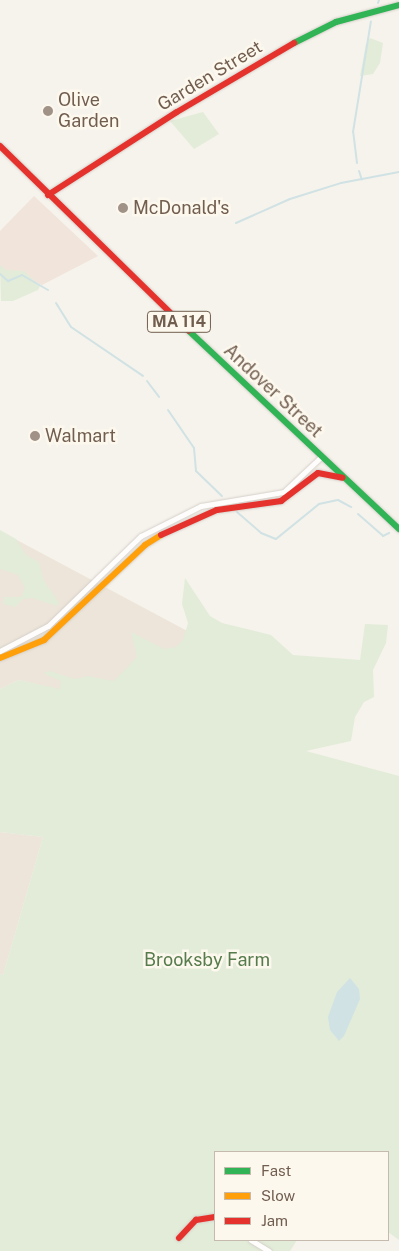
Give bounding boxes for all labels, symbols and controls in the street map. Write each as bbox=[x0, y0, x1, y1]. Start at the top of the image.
street label: Garden Street bbox=[154, 36, 266, 116]
place label: Olive Garden bbox=[58, 90, 119, 132]
marker: Olive Garden bbox=[42, 105, 54, 117]
place label: McDonald's bbox=[133, 197, 229, 219]
marker: McDonald's bbox=[117, 202, 129, 214]
road number: MA 114 bbox=[146, 308, 212, 336]
street label: Andover Street bbox=[219, 340, 327, 442]
place label: Walmart bbox=[45, 425, 116, 447]
marker: Walmart bbox=[29, 430, 41, 442]
park label: Brooksby Farm bbox=[144, 949, 270, 971]
legend bbox=[214, 1151, 389, 1241]
text: Fast bbox=[261, 1162, 291, 1179]
text: Slow bbox=[261, 1187, 295, 1204]
text: Jam bbox=[261, 1212, 288, 1229]

